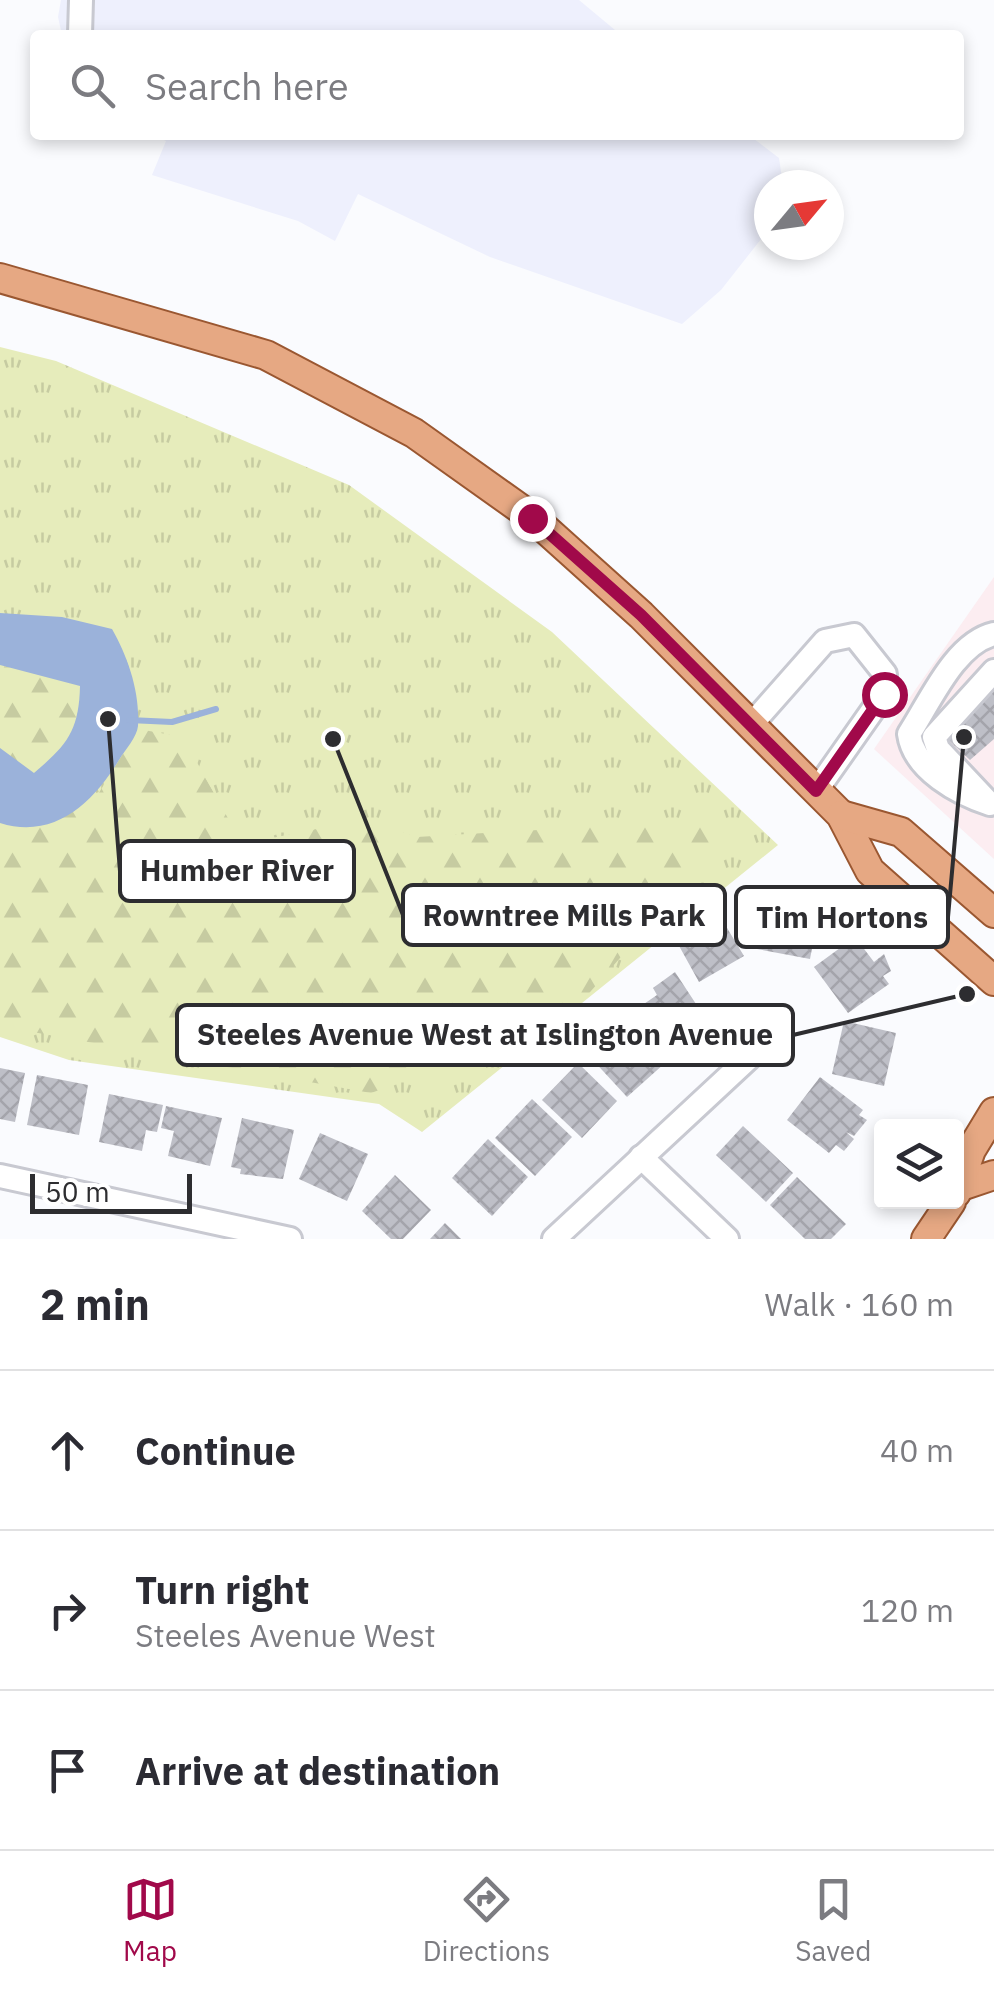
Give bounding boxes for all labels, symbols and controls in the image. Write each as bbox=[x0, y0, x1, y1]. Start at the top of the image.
search box bbox=[30, 30, 964, 140]
icon: search bbox=[65, 58, 120, 113]
text: Search here bbox=[145, 61, 349, 110]
north arrow bbox=[754, 170, 844, 260]
route end bbox=[510, 496, 556, 542]
route start bbox=[862, 672, 908, 718]
callout: Humber River bbox=[120, 841, 354, 901]
text: Humber River bbox=[140, 850, 334, 889]
callout: Rowntree Mills Park bbox=[403, 885, 725, 945]
callout: Tim Hortons bbox=[736, 887, 948, 947]
text: Rowntree Mills Park bbox=[423, 895, 706, 934]
text: Tim Hortons bbox=[756, 897, 928, 936]
callout: Steeles Avenue West at Islington Avenue bbox=[177, 1005, 793, 1065]
text: Steeles Avenue West at Islington Avenue bbox=[197, 1014, 773, 1053]
map controls bbox=[874, 1119, 964, 1209]
button: layers bbox=[874, 1119, 964, 1209]
scale bar bbox=[30, 1169, 192, 1214]
text: 50 m bbox=[45, 1173, 110, 1210]
text: 2 min bbox=[40, 1277, 150, 1332]
text: Walk · 160 m bbox=[765, 1283, 954, 1325]
icon: ahead bbox=[40, 1423, 95, 1478]
text: Continue bbox=[135, 1426, 296, 1475]
text: 40 m bbox=[880, 1429, 954, 1471]
text: Turn right bbox=[135, 1565, 310, 1614]
icon: right bbox=[40, 1583, 95, 1638]
text: 120 m bbox=[861, 1589, 954, 1631]
text: Steeles Avenue West bbox=[135, 1614, 436, 1656]
icon: arrive bbox=[40, 1743, 95, 1798]
text: Arrive at destination bbox=[135, 1746, 500, 1795]
tab: Map bbox=[123, 1872, 178, 1969]
tab: Directions bbox=[423, 1872, 550, 1969]
tab: Saved bbox=[795, 1872, 871, 1969]

